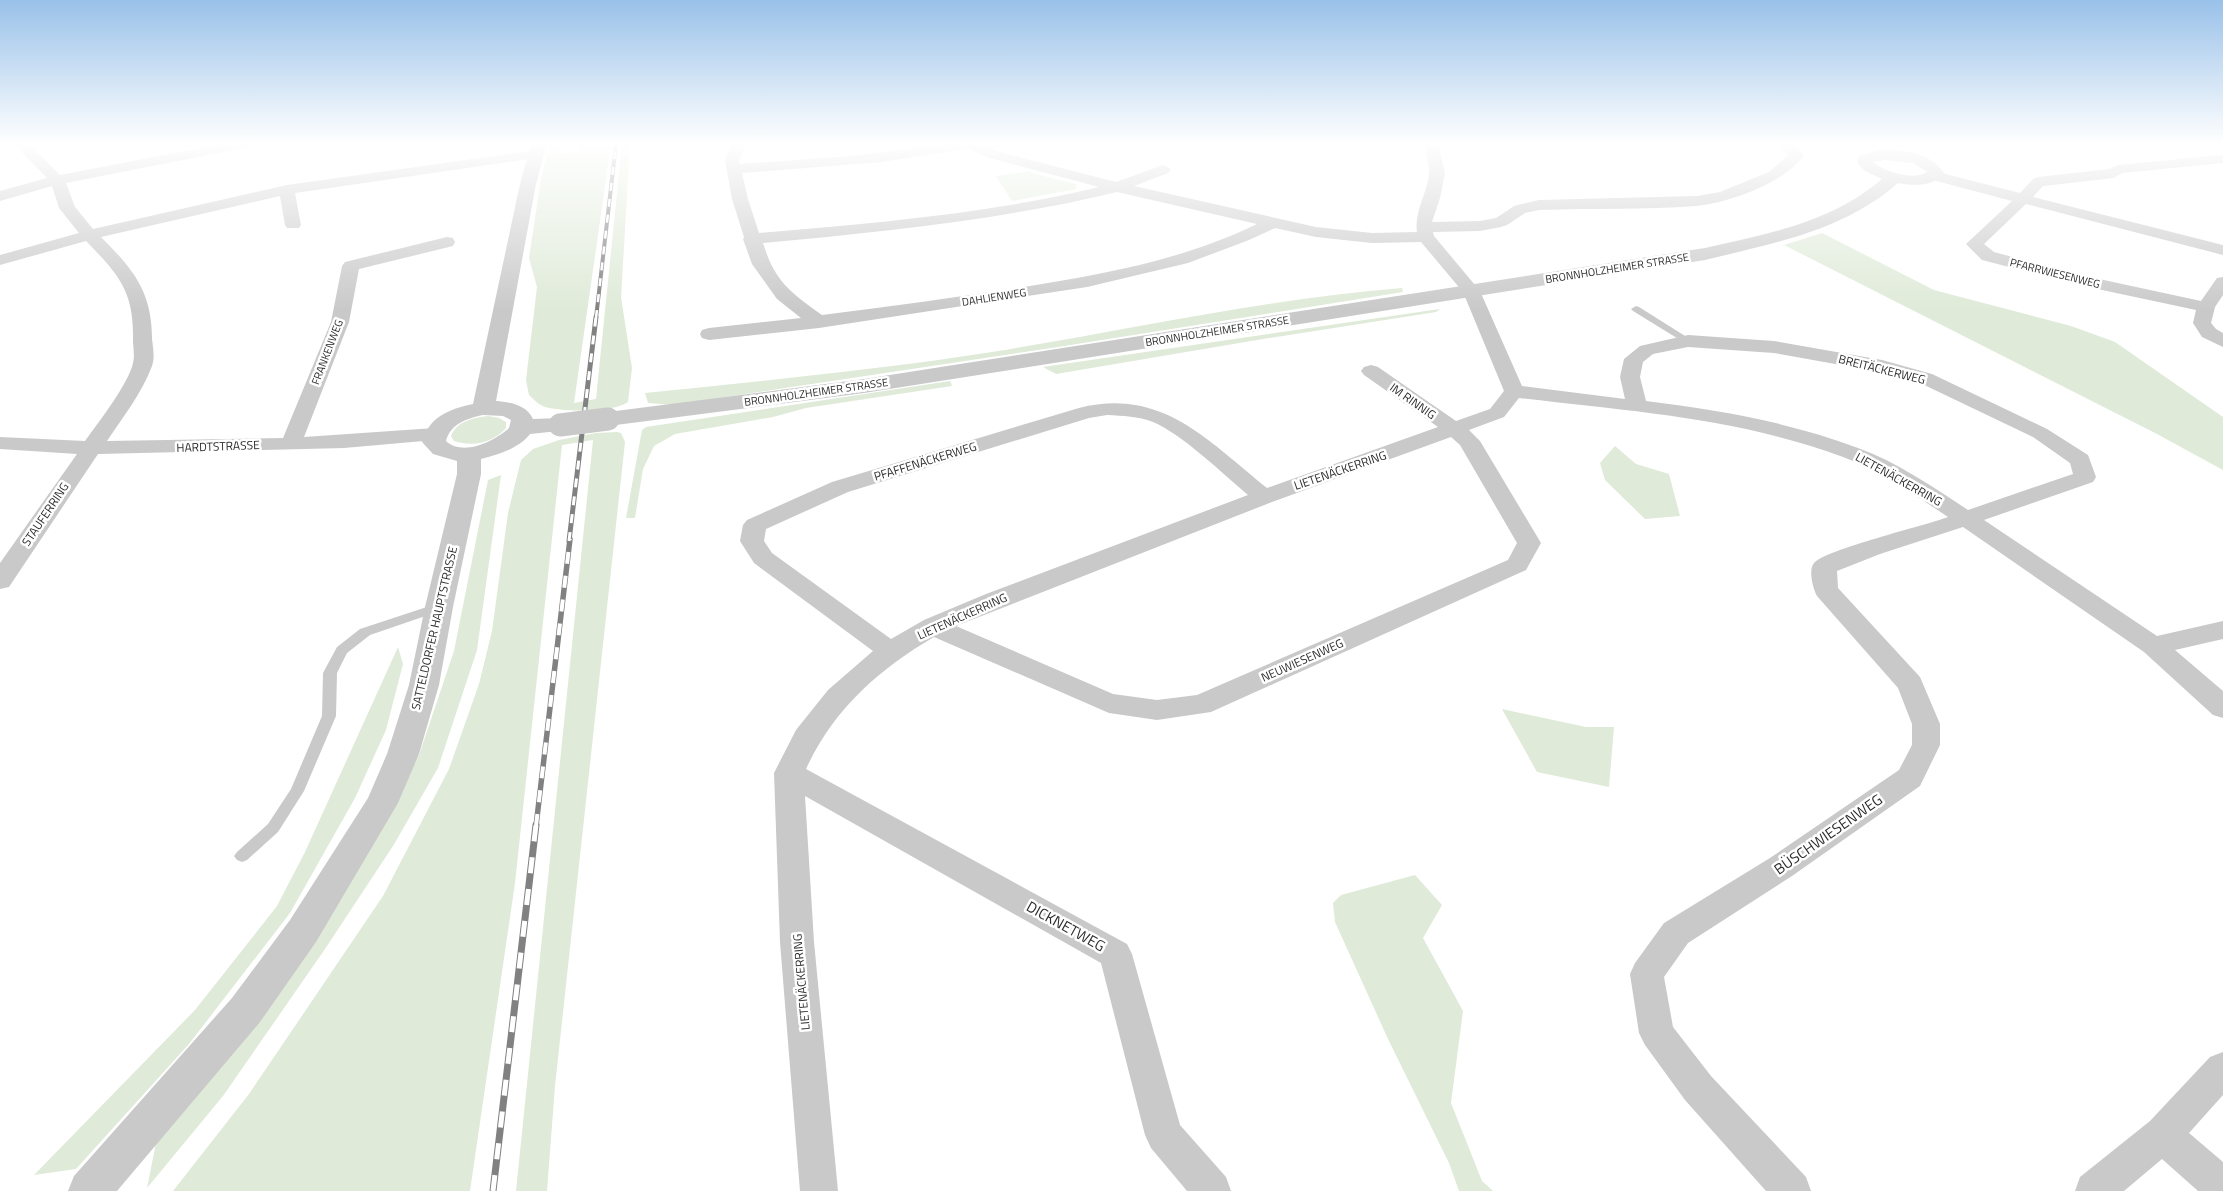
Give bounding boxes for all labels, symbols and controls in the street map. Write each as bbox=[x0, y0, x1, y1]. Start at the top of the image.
street label: BRONNHOLZHEIMER STRASSE bbox=[1544, 249, 1690, 287]
street label: PFARRWIESENWEG bbox=[2008, 254, 2102, 292]
street label: DAHLIENWEG bbox=[961, 284, 1028, 310]
street label: BRONNHOLZHEIMER STRASSE bbox=[1144, 312, 1290, 350]
street label: FRANKENWEG bbox=[307, 317, 347, 387]
street label: BREITÄCKERWEG bbox=[1836, 349, 1928, 389]
street label: BRONNHOLZHEIMER STRASSE bbox=[743, 374, 889, 410]
street label: IM RINNIG bbox=[1386, 378, 1440, 424]
street label: HARDTSTRASSE bbox=[176, 435, 260, 457]
street label: PFAFFENÄCKERWEG bbox=[871, 436, 979, 486]
street label: LIETENÄCKERRING bbox=[1291, 445, 1389, 495]
street label: LIETENÄCKERRING bbox=[1852, 447, 1946, 511]
street label: STAUFERRING bbox=[17, 478, 73, 550]
street label: SATTELDORFER HAUPTSTRASSE bbox=[406, 544, 462, 712]
street label: LIETENÄCKERRING bbox=[914, 588, 1010, 644]
street label: NEUWIESENWEG bbox=[1258, 633, 1346, 687]
street label: BÜSCHWIESENWEG bbox=[1769, 788, 1887, 880]
street label: DICKNETWEG bbox=[1022, 895, 1110, 957]
street label: LIETENÄCKERRING bbox=[787, 933, 815, 1031]

